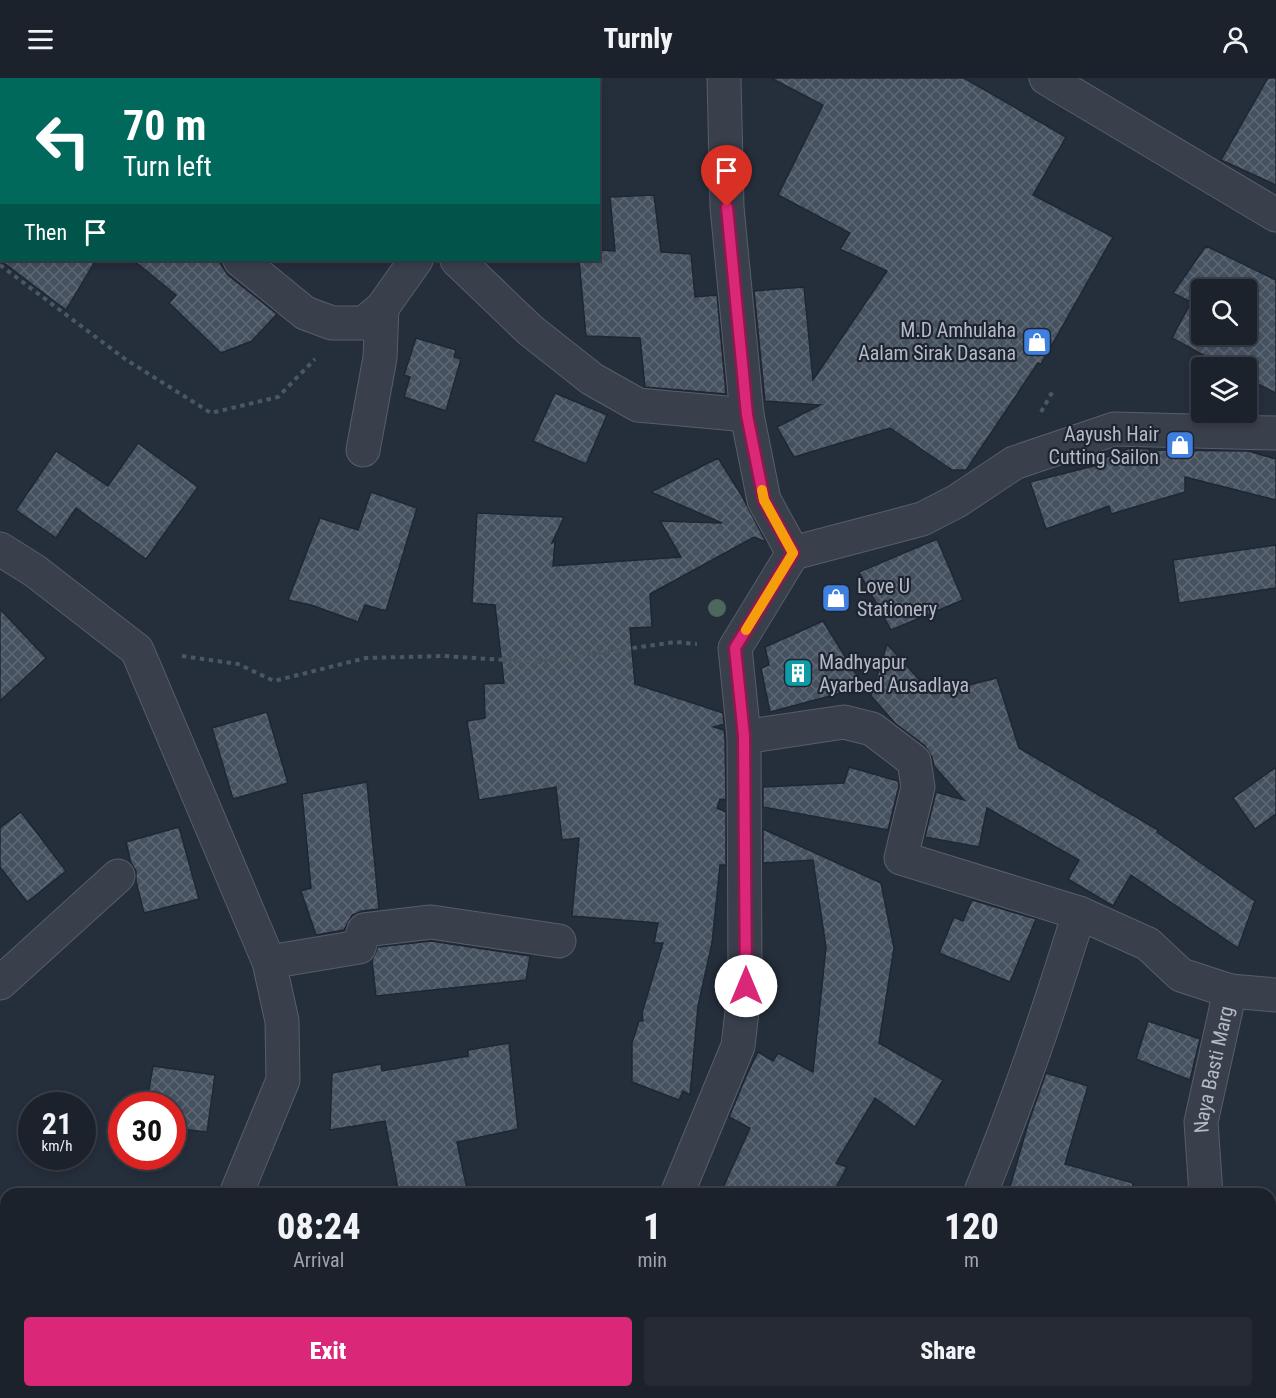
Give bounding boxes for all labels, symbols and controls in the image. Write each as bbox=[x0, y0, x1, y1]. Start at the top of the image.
icon: menu bbox=[24, 23, 57, 56]
text: Turnly bbox=[604, 23, 672, 55]
icon: person bbox=[1219, 23, 1252, 56]
text: 70 m bbox=[123, 101, 206, 150]
icon: left bbox=[24, 102, 102, 180]
pin bbox=[701, 145, 752, 207]
text: Turn left bbox=[123, 151, 212, 183]
icon: arrive bbox=[710, 154, 743, 187]
icon: arrive bbox=[79, 216, 112, 249]
text: Then bbox=[24, 220, 67, 245]
map controls bbox=[1191, 279, 1257, 423]
button: search bbox=[1191, 279, 1257, 345]
place label: M.D Amhulaha Aalam Sirak Dasana bbox=[858, 318, 1016, 365]
shop icon: M.D Amhulaha Aalam Sirak Dasana bbox=[1021, 326, 1053, 358]
button: layers bbox=[1191, 357, 1257, 423]
place label: Aayush Hair Cutting Sailon bbox=[1049, 422, 1159, 469]
shop icon: Aayush Hair Cutting Sailon bbox=[1164, 429, 1196, 461]
place label: Love U Stationery bbox=[857, 574, 937, 621]
shop icon: Love U Stationery bbox=[820, 582, 852, 614]
place label: Madhyapur Ayarbed Ausadlaya bbox=[819, 650, 969, 697]
building icon: Madhyapur Ayarbed Ausadlaya bbox=[782, 657, 814, 689]
position arrow bbox=[714, 954, 778, 1018]
street label: Naya Basti Marg bbox=[1189, 1004, 1238, 1134]
speed limit sign: 30 bbox=[108, 1092, 186, 1170]
text: 21 bbox=[42, 1106, 72, 1141]
text: km/h bbox=[42, 1137, 72, 1155]
text: 08:24 bbox=[277, 1206, 360, 1248]
text: 1 bbox=[643, 1206, 661, 1248]
text: 120 bbox=[944, 1206, 999, 1248]
text: Arrival bbox=[293, 1248, 344, 1272]
text: min bbox=[638, 1248, 667, 1272]
text: m bbox=[964, 1248, 979, 1272]
button: Exit bbox=[24, 1317, 632, 1386]
button: Share bbox=[644, 1317, 1252, 1386]

